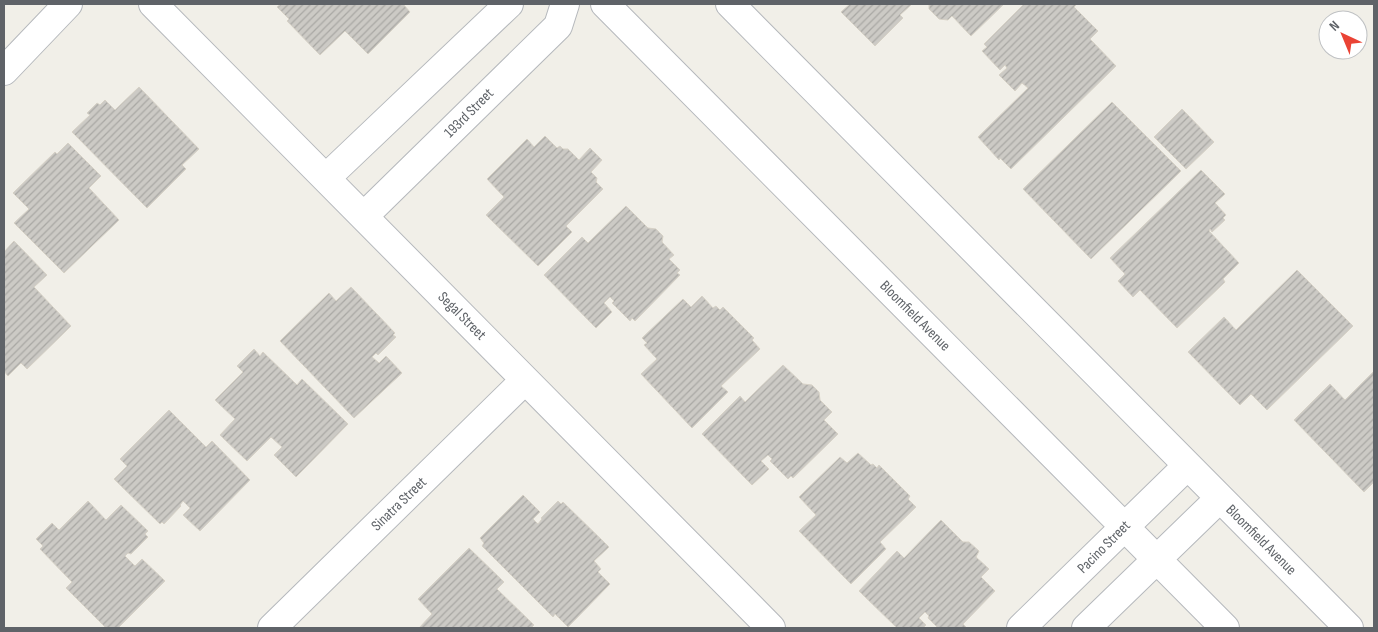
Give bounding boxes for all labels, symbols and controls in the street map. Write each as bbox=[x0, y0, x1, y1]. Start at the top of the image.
north arrow bbox=[1318, 10, 1368, 60]
text: N bbox=[1326, 17, 1343, 35]
street label: 193rd Street bbox=[440, 84, 498, 142]
street label: Bloomfield Avenue bbox=[876, 277, 954, 355]
street label: Segal Street bbox=[434, 288, 491, 345]
street label: Sinatra Street bbox=[367, 473, 431, 535]
street label: Bloomfield Avenue bbox=[1222, 501, 1300, 579]
street label: Pacino Street bbox=[1073, 516, 1135, 578]

